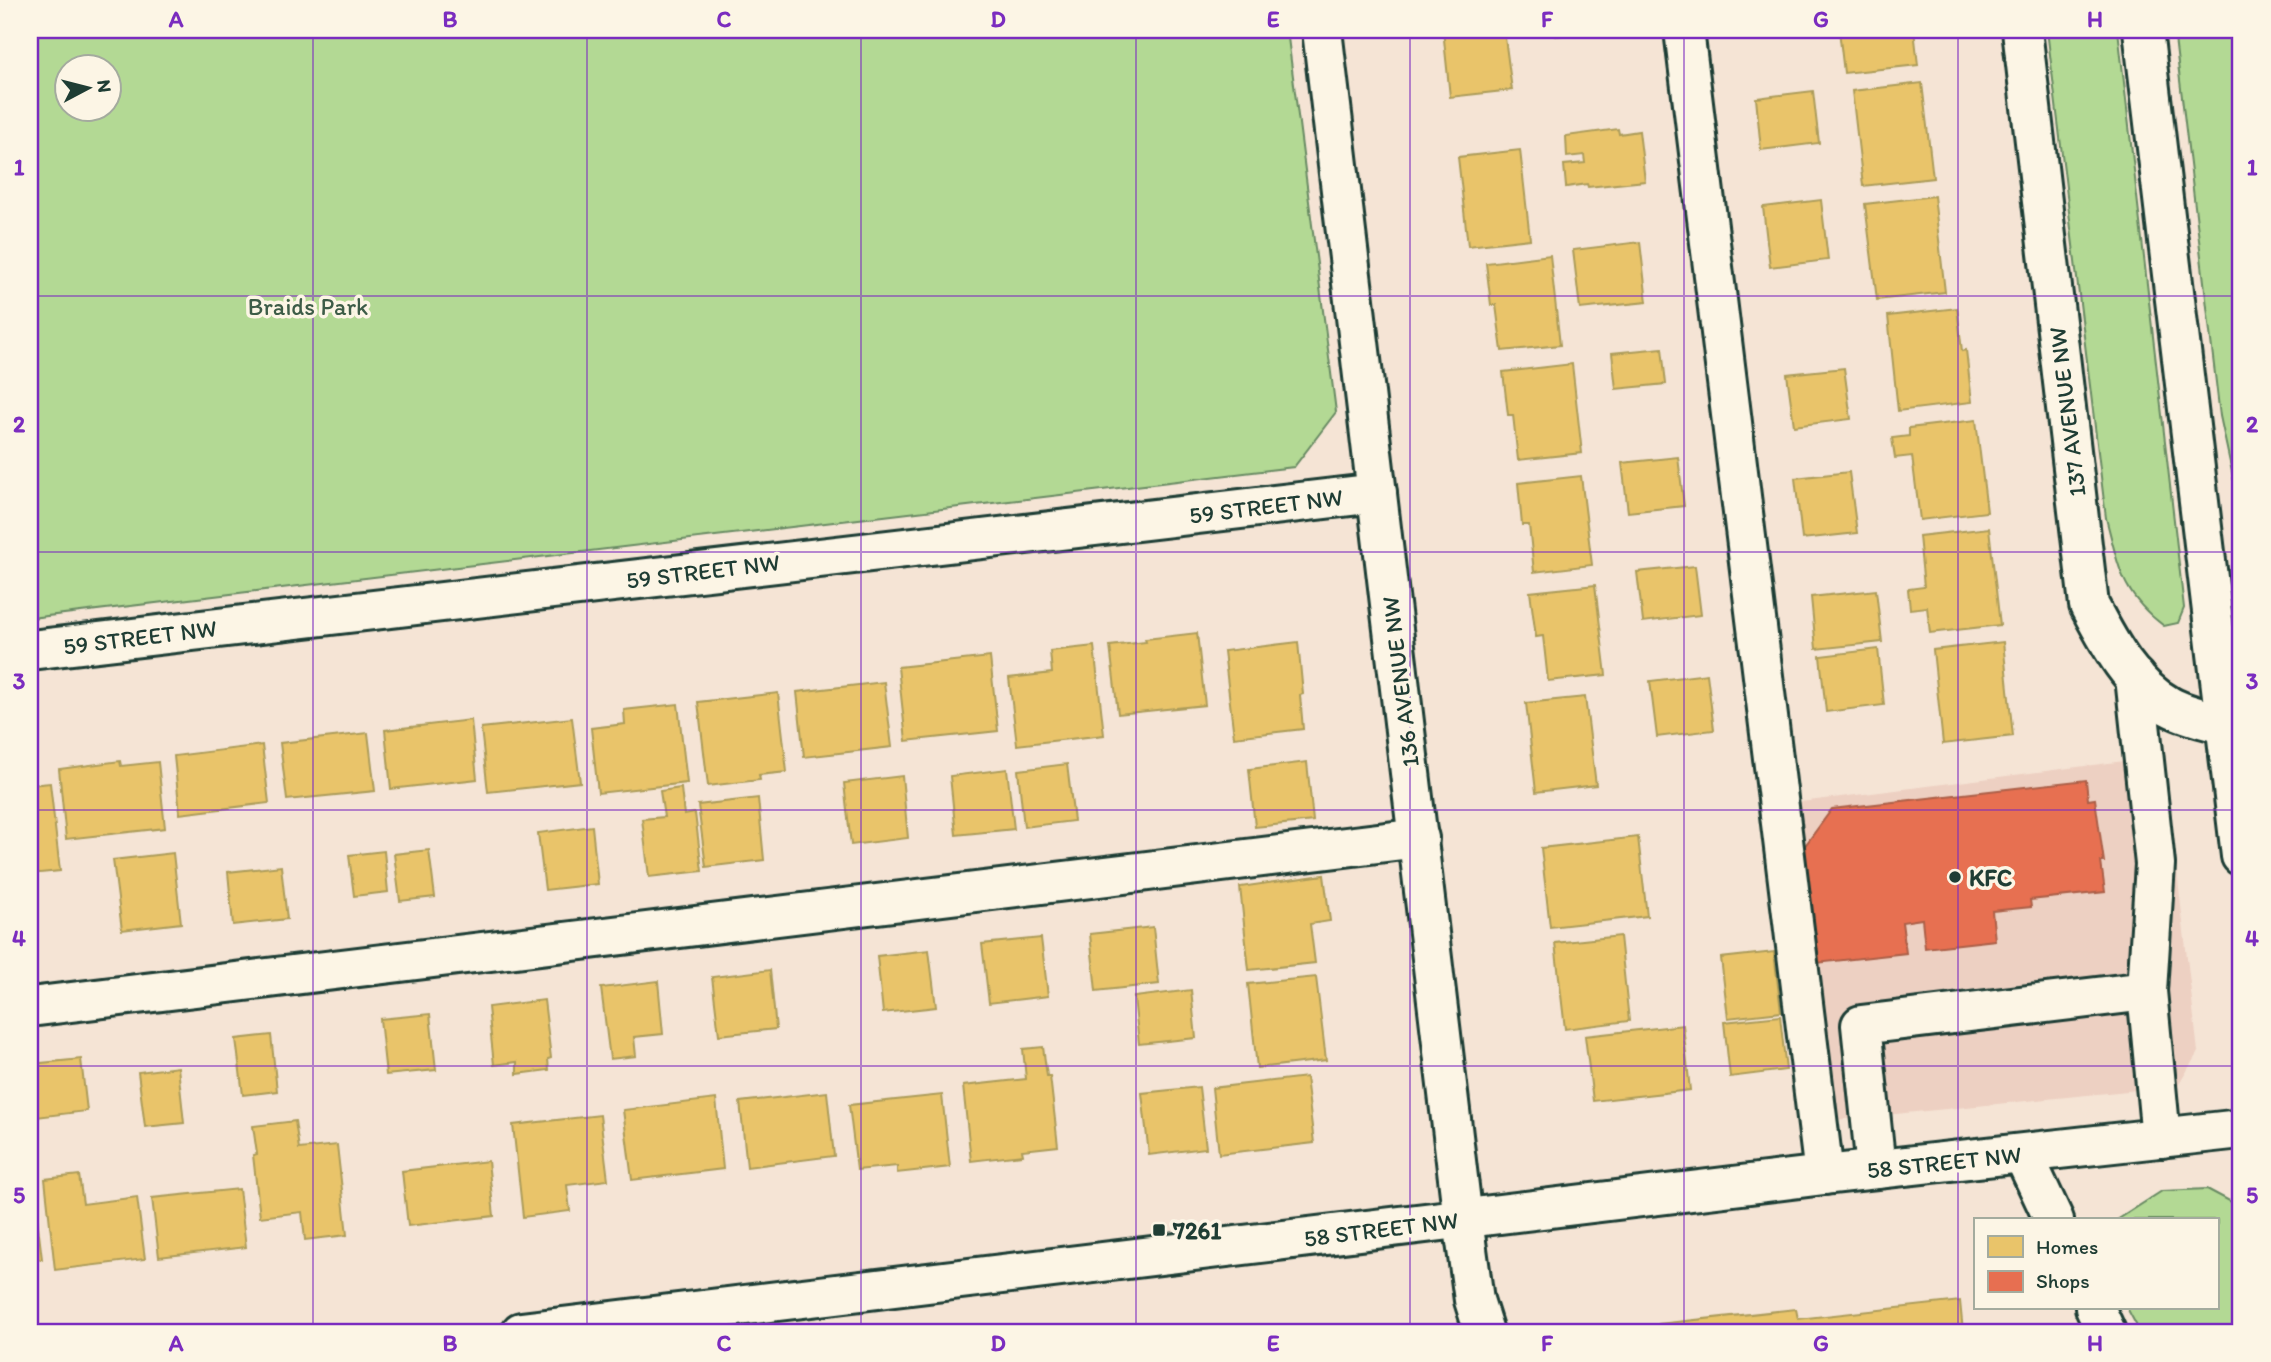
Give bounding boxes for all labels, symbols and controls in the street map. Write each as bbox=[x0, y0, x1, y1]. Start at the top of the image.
text: A bbox=[168, 5, 184, 33]
text: B bbox=[443, 5, 458, 33]
text: C bbox=[717, 5, 732, 33]
text: D bbox=[990, 5, 1006, 33]
text: E bbox=[1267, 5, 1280, 33]
text: F bbox=[1541, 5, 1554, 33]
text: G bbox=[1813, 5, 1829, 33]
text: H bbox=[2087, 5, 2103, 33]
north arrow bbox=[52, 52, 122, 122]
text: N bbox=[92, 78, 117, 94]
text: 1 bbox=[14, 153, 25, 181]
text: 1 bbox=[2247, 153, 2258, 181]
park label: Braids Park bbox=[248, 292, 368, 321]
street label: 137 AVENUE NW bbox=[2042, 325, 2092, 499]
text: 2 bbox=[13, 410, 26, 438]
text: 2 bbox=[2246, 410, 2259, 438]
street label: 59 STREET NW bbox=[1188, 482, 1344, 530]
street label: 59 STREET NW bbox=[625, 547, 781, 595]
street label: 136 AVENUE NW bbox=[1375, 595, 1425, 769]
street label: 59 STREET NW bbox=[62, 613, 218, 661]
text: 3 bbox=[13, 667, 26, 695]
text: 3 bbox=[2246, 667, 2259, 695]
place label: KFC bbox=[1969, 863, 2012, 892]
marker: KFC bbox=[1947, 869, 1963, 885]
text: 4 bbox=[12, 924, 26, 952]
text: 4 bbox=[2245, 924, 2259, 952]
street label: 58 STREET NW bbox=[1865, 1139, 2023, 1185]
text: 5 bbox=[13, 1181, 25, 1209]
text: 5 bbox=[2246, 1181, 2258, 1209]
street label: 58 STREET NW bbox=[1302, 1205, 1460, 1253]
place label: 7261 bbox=[1172, 1216, 1222, 1245]
legend bbox=[1974, 1218, 2218, 1310]
marker: 7261 bbox=[1151, 1222, 1167, 1238]
text: Homes bbox=[2036, 1234, 2098, 1259]
text: Shops bbox=[2036, 1268, 2090, 1293]
text: A bbox=[168, 1329, 184, 1357]
text: B bbox=[443, 1329, 458, 1357]
text: C bbox=[717, 1329, 732, 1357]
text: D bbox=[990, 1329, 1006, 1357]
text: E bbox=[1267, 1329, 1280, 1357]
text: F bbox=[1541, 1329, 1554, 1357]
text: G bbox=[1813, 1329, 1829, 1357]
text: H bbox=[2087, 1329, 2103, 1357]

